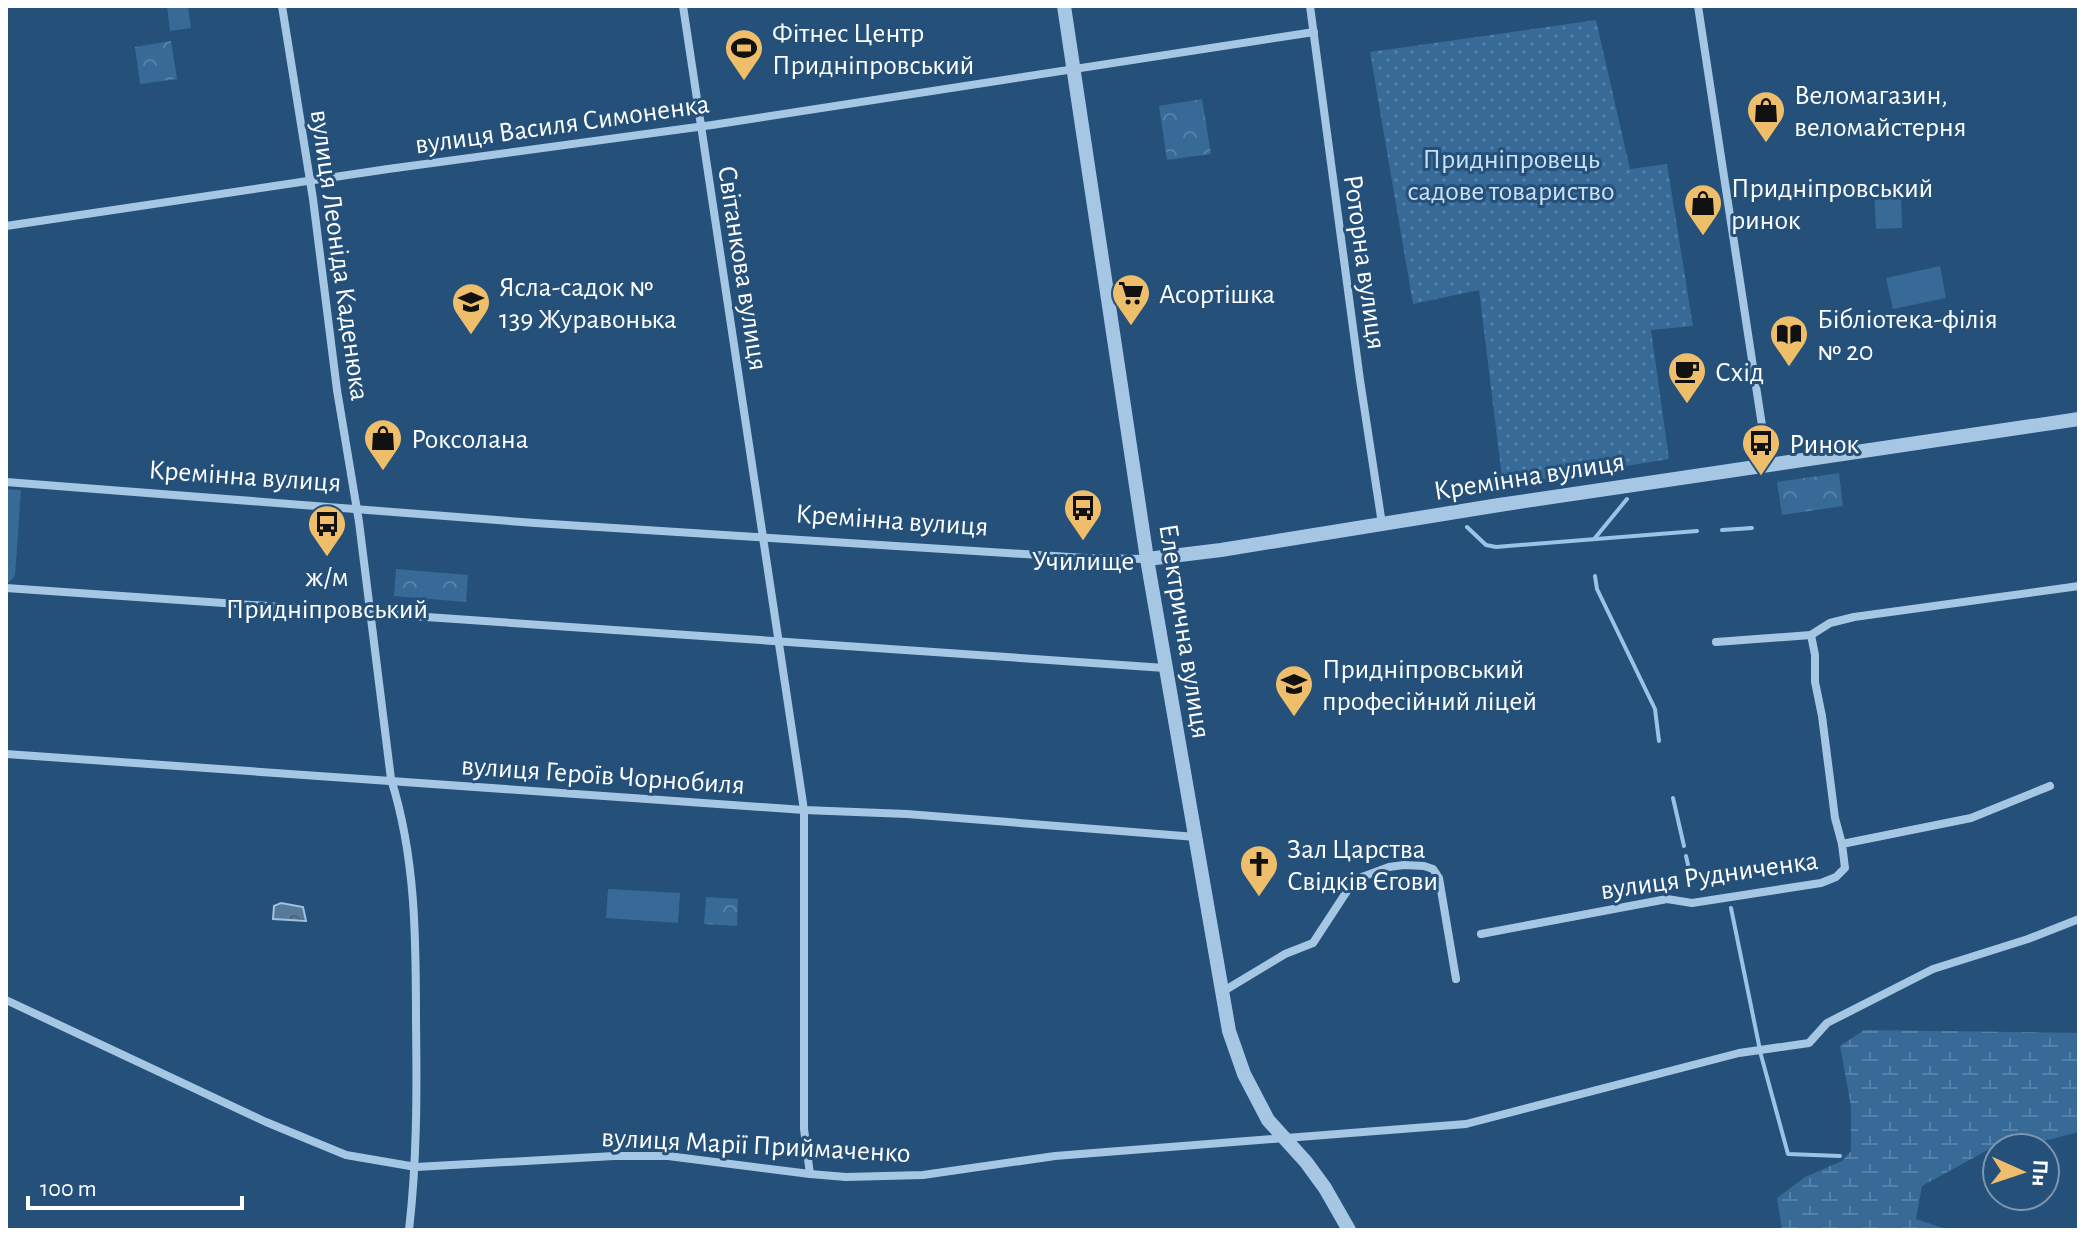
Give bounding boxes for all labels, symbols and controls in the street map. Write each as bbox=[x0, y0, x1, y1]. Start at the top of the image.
place label: Фітнес Центр Придніпровський bbox=[772, 20, 974, 80]
sports icon: Фітнес Центр Придніпровський bbox=[723, 27, 765, 82]
place label: Веломагазин, веломайстерня bbox=[1794, 82, 1966, 142]
shop icon: Веломагазин, веломайстерня bbox=[1745, 89, 1787, 144]
street label: вулиця Василя Симоненка bbox=[413, 90, 711, 160]
street label: вулиця Леоніда Каденюка bbox=[305, 108, 373, 403]
park label: Придніпровець садове товариство bbox=[1407, 146, 1615, 206]
street label: Світанкова вулиця bbox=[712, 164, 772, 373]
street label: Роторна вулиця bbox=[1338, 173, 1390, 352]
place label: Придніпровський ринок bbox=[1731, 175, 1933, 235]
shop icon: Придніпровський ринок bbox=[1682, 182, 1724, 237]
supermarket icon: Асортішка bbox=[1110, 272, 1152, 327]
place label: Ясла-садок № 139 Журавонька bbox=[499, 274, 677, 334]
school or university icon: Ясла-садок № 139 Журавонька bbox=[450, 281, 492, 336]
place label: Асортішка bbox=[1159, 281, 1275, 309]
place label: Бібліотека-філія № 20 bbox=[1817, 306, 1998, 366]
library icon: Бібліотека-філія № 20 bbox=[1768, 313, 1810, 368]
cafe icon: Схід bbox=[1666, 350, 1708, 405]
place label: Схід bbox=[1715, 359, 1764, 387]
shop icon: Роксолана bbox=[362, 417, 404, 472]
bus stop icon: Ринок bbox=[1740, 422, 1782, 477]
place label: Роксолана bbox=[411, 426, 529, 454]
place label: Ринок bbox=[1789, 431, 1859, 459]
street label: Кремінна вулиця bbox=[1432, 448, 1627, 506]
street label: Кремінна вулиця bbox=[148, 456, 342, 498]
bus stop icon: Училище bbox=[1062, 487, 1104, 542]
street label: Кремінна вулиця bbox=[795, 500, 989, 542]
bus stop icon: ж/м Придніпровський bbox=[306, 503, 348, 558]
street label: Електрична вулиця bbox=[1153, 522, 1215, 741]
place label: Училище bbox=[1032, 548, 1134, 576]
place label: ж/м Придніпровський bbox=[226, 564, 428, 624]
place label: Придніпровський професійний ліцей bbox=[1322, 656, 1537, 716]
school or university icon: Придніпровський професійний ліцей bbox=[1273, 663, 1315, 718]
street label: вулиця Героїв Чорнобиля bbox=[460, 752, 746, 800]
place label: Зал Царства Свідків Єгови bbox=[1287, 836, 1438, 896]
church icon: Зал Царства Свідків Єгови bbox=[1238, 843, 1280, 898]
street label: вулиця Рудниченка bbox=[1599, 847, 1820, 905]
street label: вулиця Марії Приймаченко bbox=[601, 1124, 911, 1168]
north arrow bbox=[1981, 1132, 2061, 1212]
text: Пн bbox=[2028, 1159, 2052, 1187]
scale bar bbox=[28, 1160, 242, 1210]
text: 100 m bbox=[40, 1177, 97, 1201]

